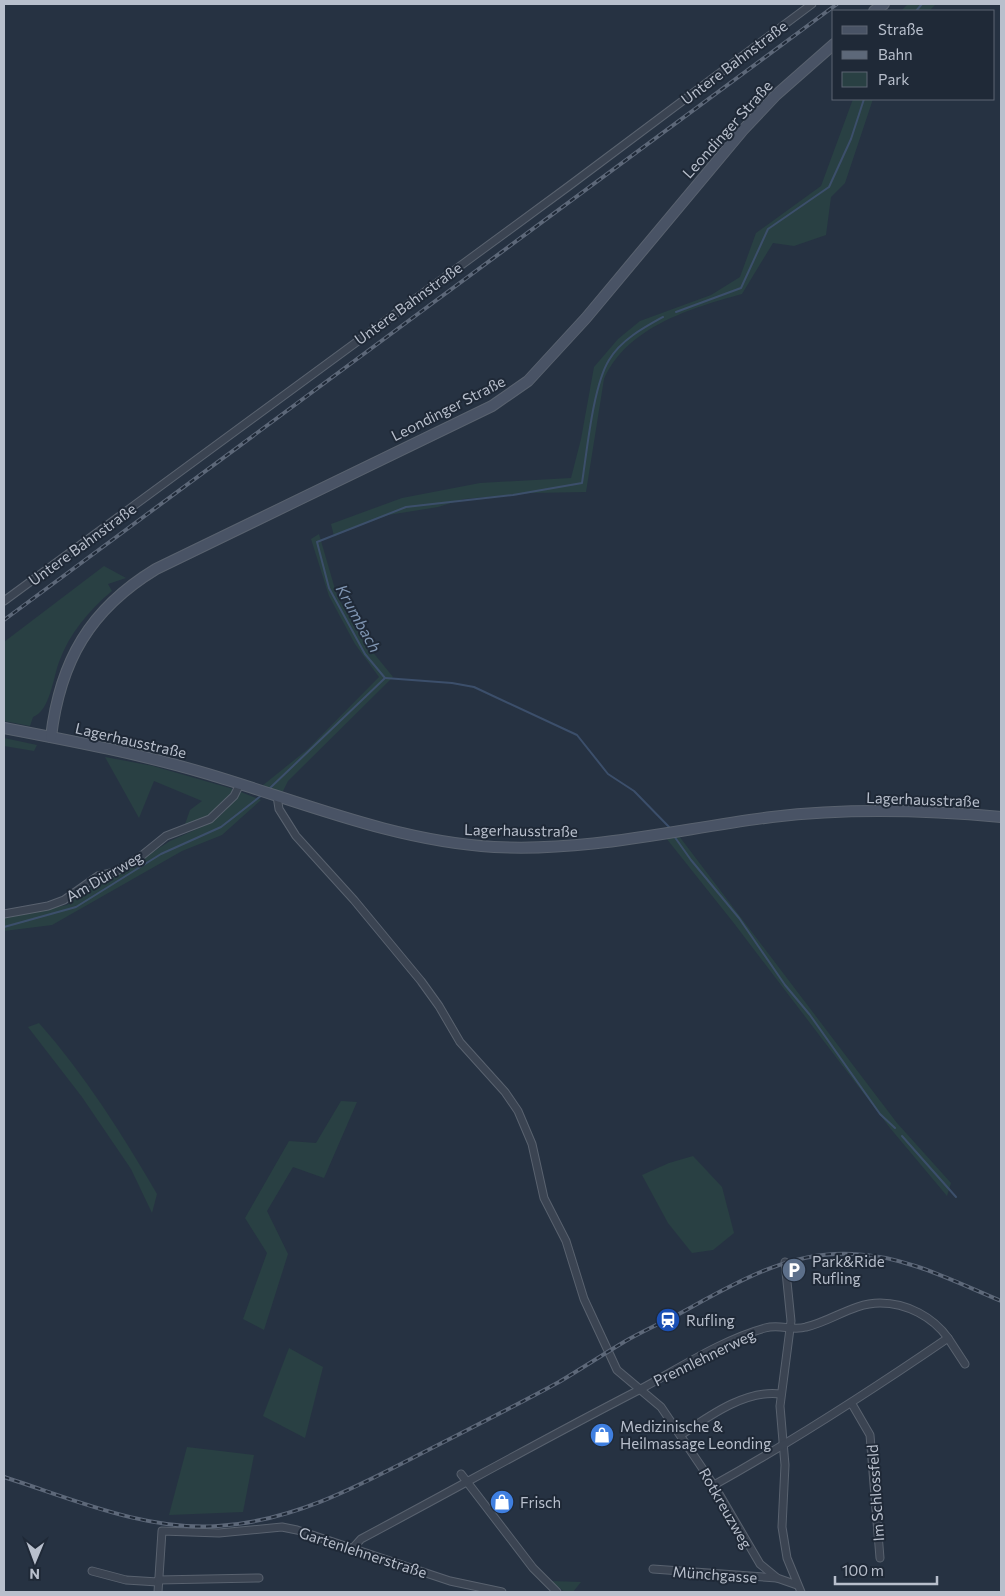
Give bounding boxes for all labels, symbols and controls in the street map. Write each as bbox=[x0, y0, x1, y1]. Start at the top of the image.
legend bbox=[832, 10, 995, 100]
street label: Untere Bahnstraße bbox=[677, 16, 791, 108]
text: Straße bbox=[878, 20, 924, 38]
text: Bahn bbox=[878, 45, 913, 63]
text: Park bbox=[878, 70, 909, 88]
street label: Leondinger Straße bbox=[678, 76, 776, 182]
street label: Untere Bahnstraße bbox=[351, 258, 465, 348]
street label: Leondinger Straße bbox=[388, 371, 508, 444]
street label: Untere Bahnstraße bbox=[25, 499, 139, 589]
water label: Krumbach bbox=[333, 581, 385, 655]
street label: Lagerhausstraße bbox=[74, 718, 188, 762]
street label: Lagerhausstraße bbox=[866, 788, 980, 810]
street label: Lagerhausstraße bbox=[464, 820, 578, 840]
street label: Am Dürrweg bbox=[62, 847, 146, 905]
place label: Park&Ride Rufling bbox=[812, 1252, 885, 1287]
parking icon: Park&Ride Rufling bbox=[781, 1257, 807, 1283]
station icon: Rufling bbox=[655, 1307, 681, 1333]
place label: Rufling bbox=[686, 1311, 735, 1329]
street label: Prennlehnerweg bbox=[650, 1325, 758, 1389]
place label: Medizinische & Heilmassage Leonding bbox=[620, 1417, 771, 1452]
shop icon: Medizinische & Heilmassage Leonding bbox=[589, 1422, 615, 1448]
street label: Im Schlossfeld bbox=[863, 1444, 887, 1542]
street label: Rotkreuzweg bbox=[696, 1465, 756, 1551]
shop icon: Frisch bbox=[489, 1489, 515, 1515]
place label: Frisch bbox=[520, 1493, 561, 1511]
street label: Gartenlehnerstraße bbox=[297, 1523, 429, 1581]
north arrow bbox=[10, 1536, 60, 1586]
scale bar bbox=[835, 1554, 938, 1586]
text: 100 m bbox=[842, 1561, 884, 1579]
street label: Münchgasse bbox=[672, 1562, 758, 1586]
text: N bbox=[29, 1566, 40, 1583]

